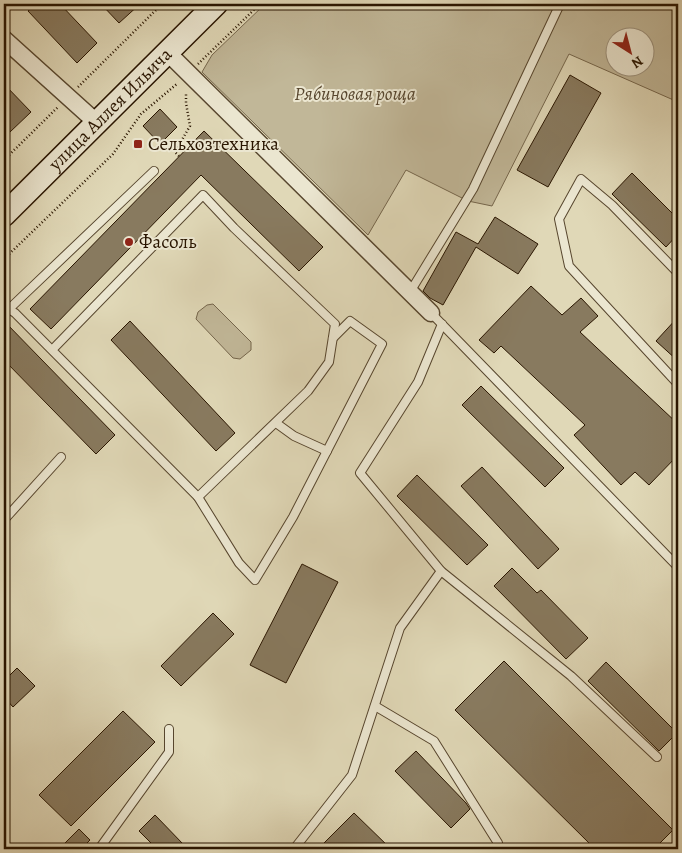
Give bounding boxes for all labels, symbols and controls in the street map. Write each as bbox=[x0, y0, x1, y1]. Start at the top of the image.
north arrow bbox=[604, 28, 654, 78]
street label: улица Аллея Ильича bbox=[42, 42, 178, 177]
text: N bbox=[628, 51, 647, 73]
park label: Рябиновая роща bbox=[294, 81, 416, 107]
place label: Сельхозтехника bbox=[148, 131, 279, 157]
marker: Сельхозтехника bbox=[132, 138, 144, 150]
place label: Фасоль bbox=[139, 229, 196, 255]
marker: Фасоль bbox=[123, 236, 135, 248]

